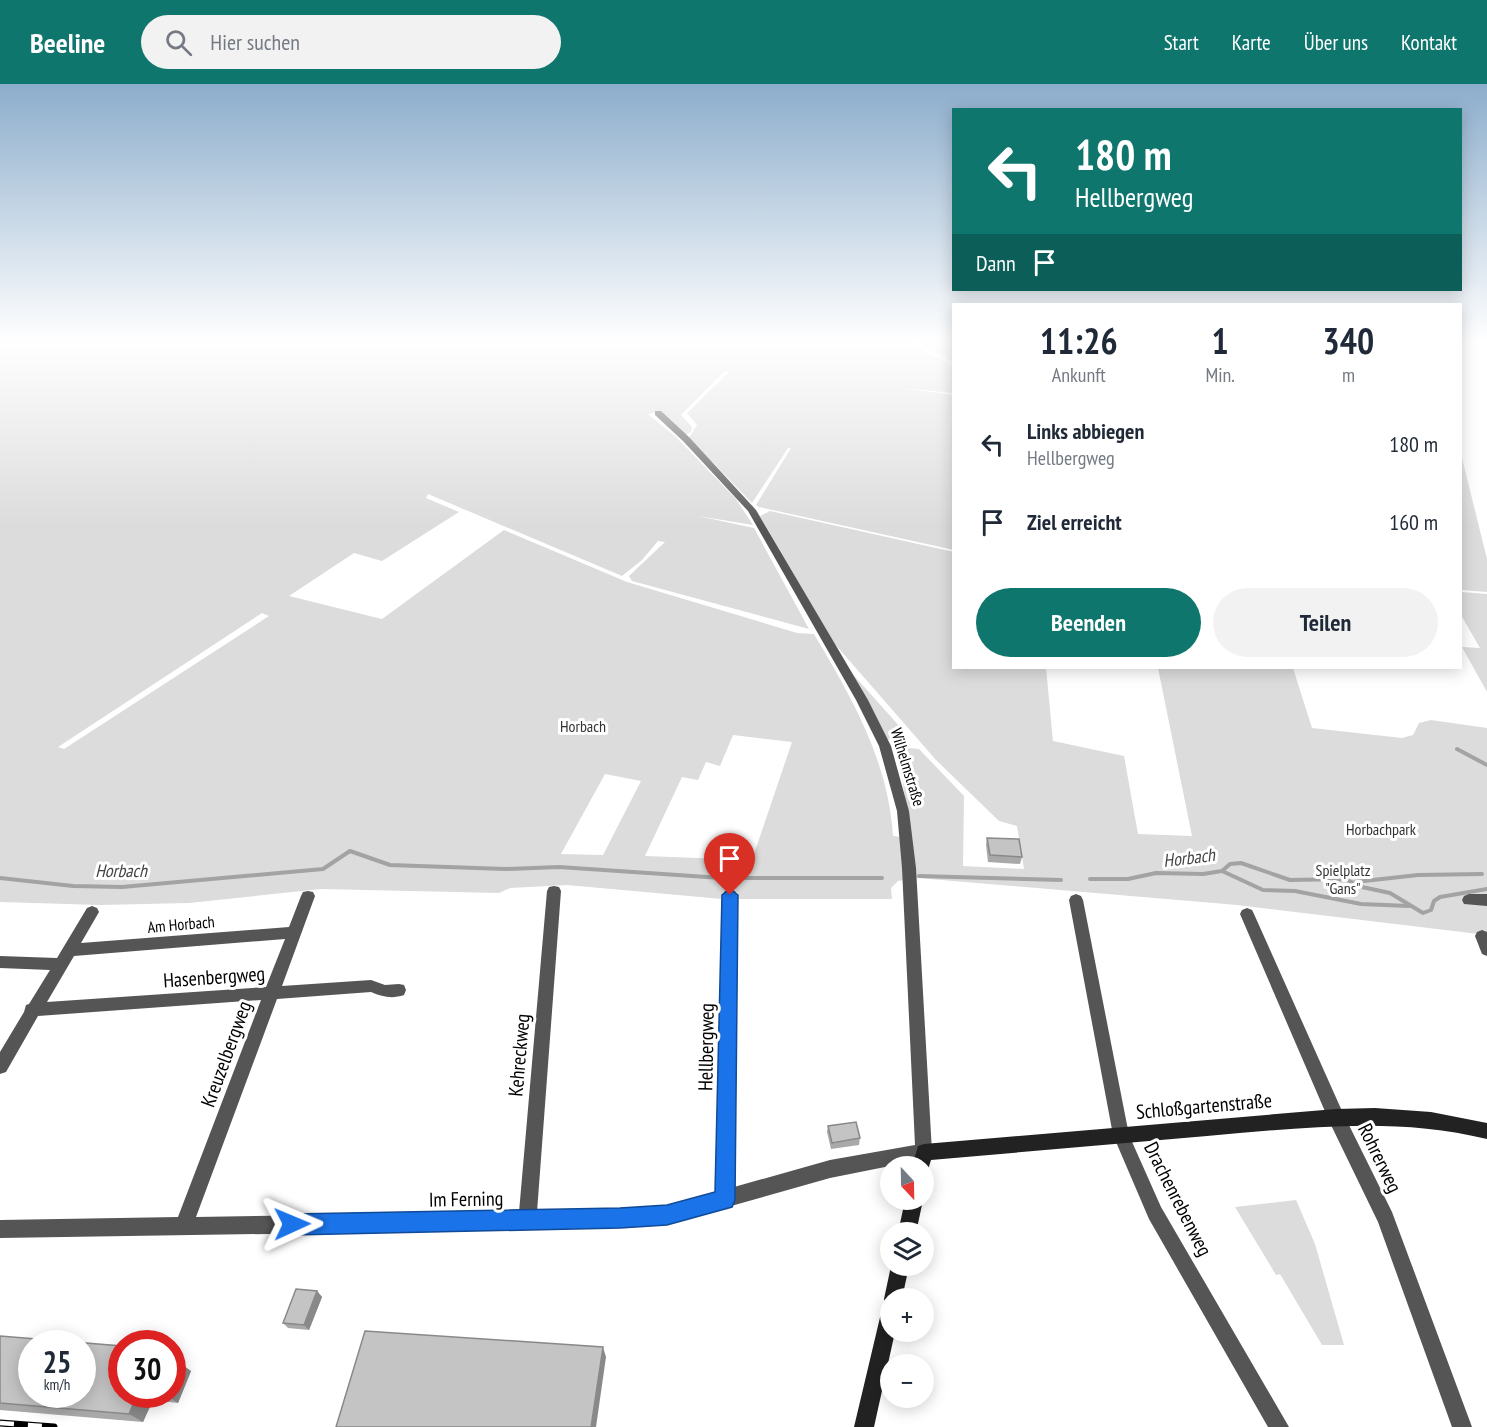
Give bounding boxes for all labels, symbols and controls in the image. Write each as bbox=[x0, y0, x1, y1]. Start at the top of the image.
search box bbox=[141, 15, 561, 69]
text: Beeline bbox=[30, 24, 105, 61]
icon: search bbox=[162, 26, 195, 59]
text: Hier suchen bbox=[210, 28, 300, 56]
text: Start bbox=[1164, 29, 1199, 56]
text: Karte bbox=[1232, 29, 1271, 56]
text: Über uns bbox=[1304, 29, 1368, 56]
text: Kontakt bbox=[1401, 29, 1457, 56]
text: 180 m bbox=[1075, 127, 1172, 182]
icon: left bbox=[976, 132, 1054, 210]
text: Hellbergweg bbox=[1075, 180, 1193, 214]
icon: arrive bbox=[1028, 246, 1061, 279]
text: Dann bbox=[976, 249, 1016, 277]
text: 11:26 bbox=[1040, 317, 1118, 364]
text: 1 bbox=[1212, 317, 1229, 364]
text: 340 bbox=[1323, 317, 1374, 364]
text: Ankunft bbox=[1052, 362, 1106, 388]
text: Min. bbox=[1205, 362, 1235, 388]
text: m bbox=[1342, 362, 1355, 388]
text: Links abbiegen bbox=[1027, 417, 1144, 445]
icon: left bbox=[976, 428, 1009, 461]
text: 180 m bbox=[1389, 430, 1438, 458]
text: Hellbergweg bbox=[1027, 445, 1115, 471]
icon: arrive bbox=[976, 506, 1009, 539]
text: Ziel erreicht bbox=[1027, 508, 1122, 536]
text: 160 m bbox=[1389, 508, 1438, 536]
button: Beenden bbox=[976, 588, 1201, 657]
button: Teilen bbox=[1213, 588, 1438, 657]
park label: Horbach bbox=[560, 716, 606, 736]
street label: Wilhelmstraße bbox=[887, 725, 929, 809]
park label: Horbachpark bbox=[1346, 819, 1417, 839]
pin bbox=[704, 833, 755, 895]
icon: arrive bbox=[713, 842, 746, 875]
water label: Horbach bbox=[1162, 843, 1217, 872]
water label: Horbach bbox=[95, 859, 148, 882]
park label: Spielplatz "Gans" bbox=[1316, 860, 1371, 898]
street label: Am Horbach bbox=[147, 911, 215, 937]
street label: Hasenbergweg bbox=[162, 960, 266, 994]
street label: Kreuzelbergweg bbox=[195, 997, 257, 1111]
street label: Hellbergweg bbox=[692, 1003, 720, 1091]
street label: Kehreckweg bbox=[502, 1013, 536, 1097]
street label: Schloßgartenstraße bbox=[1135, 1087, 1273, 1125]
street label: Rohrerweg bbox=[1352, 1119, 1408, 1197]
street label: Drachenrebenweg bbox=[1138, 1138, 1218, 1260]
north arrow bbox=[880, 1156, 934, 1210]
map controls bbox=[880, 1156, 934, 1408]
street label: Im Ferning bbox=[429, 1185, 503, 1213]
position arrow bbox=[260, 1192, 324, 1256]
button: layers bbox=[880, 1222, 934, 1276]
button: + bbox=[880, 1288, 934, 1342]
speed limit sign: 30 bbox=[108, 1330, 186, 1408]
text: 25 bbox=[43, 1342, 71, 1381]
button: − bbox=[880, 1354, 934, 1408]
text: km/h bbox=[44, 1375, 70, 1394]

